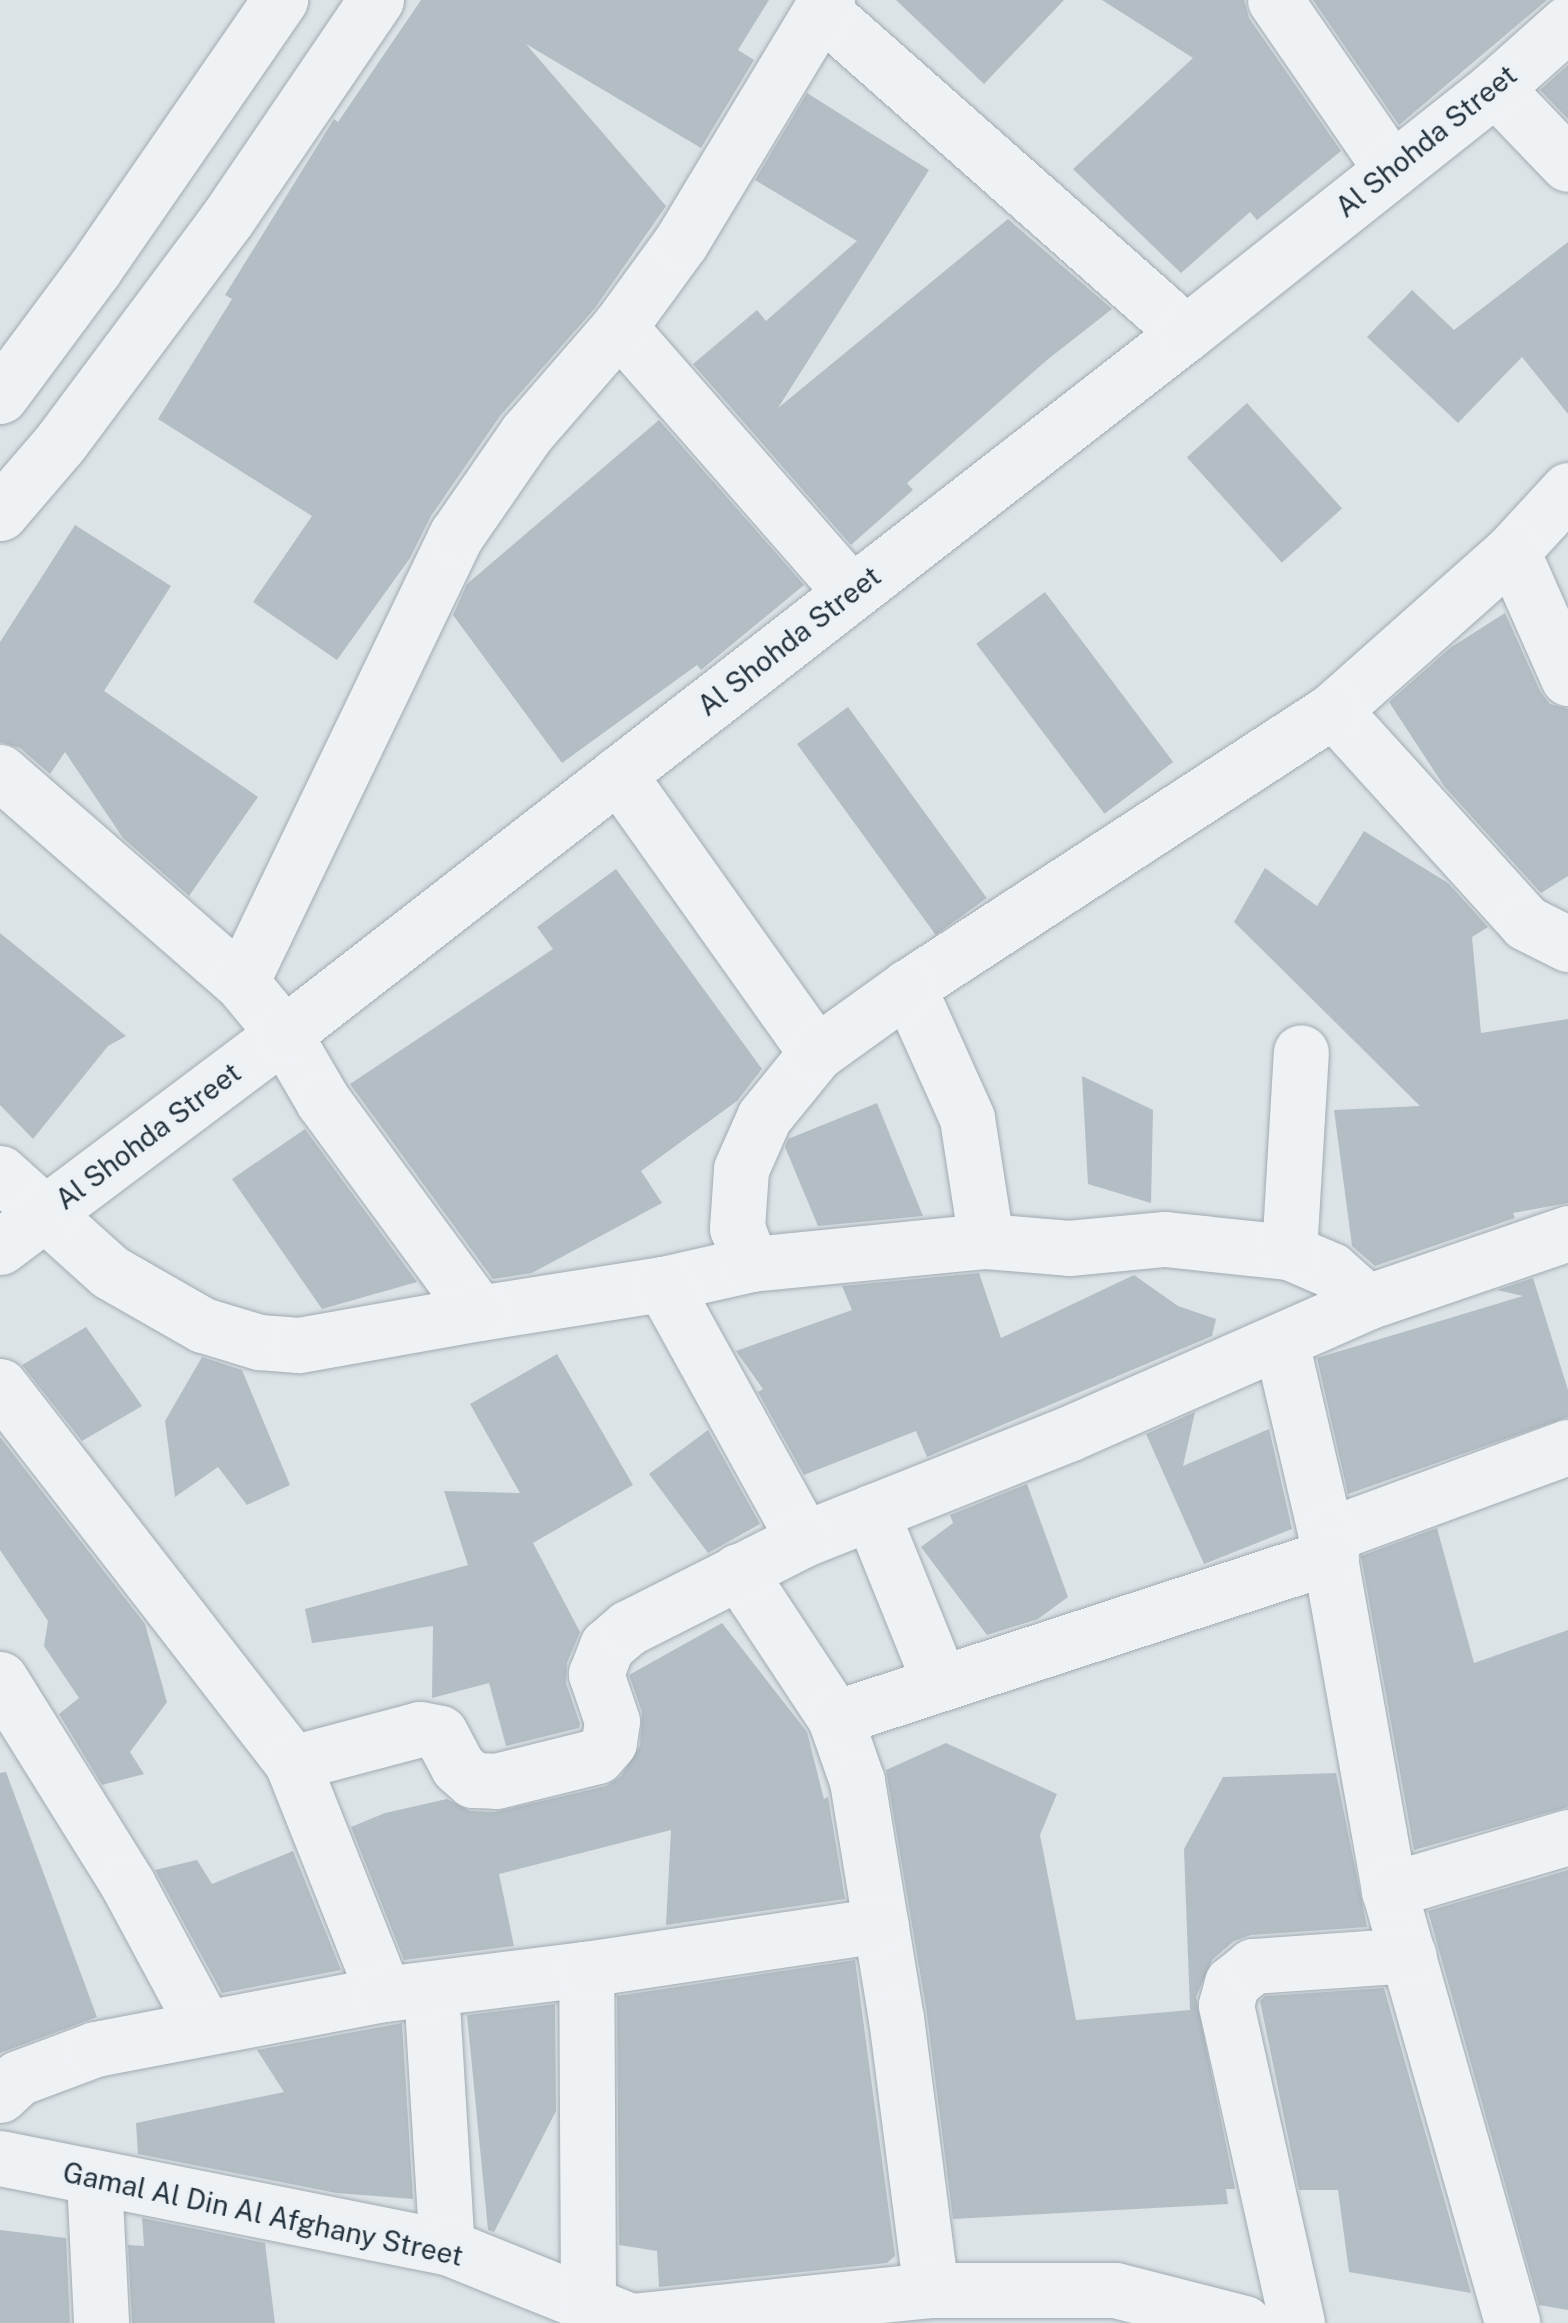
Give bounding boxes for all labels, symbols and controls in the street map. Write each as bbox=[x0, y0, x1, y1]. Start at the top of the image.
street label: Al Shohda Street bbox=[1329, 58, 1523, 224]
street label: Al Shohda Street bbox=[691, 559, 887, 723]
street label: Al Shohda Street bbox=[49, 1056, 247, 1216]
street label: Gamal Al Din Al Afghany Street bbox=[60, 2155, 466, 2273]

